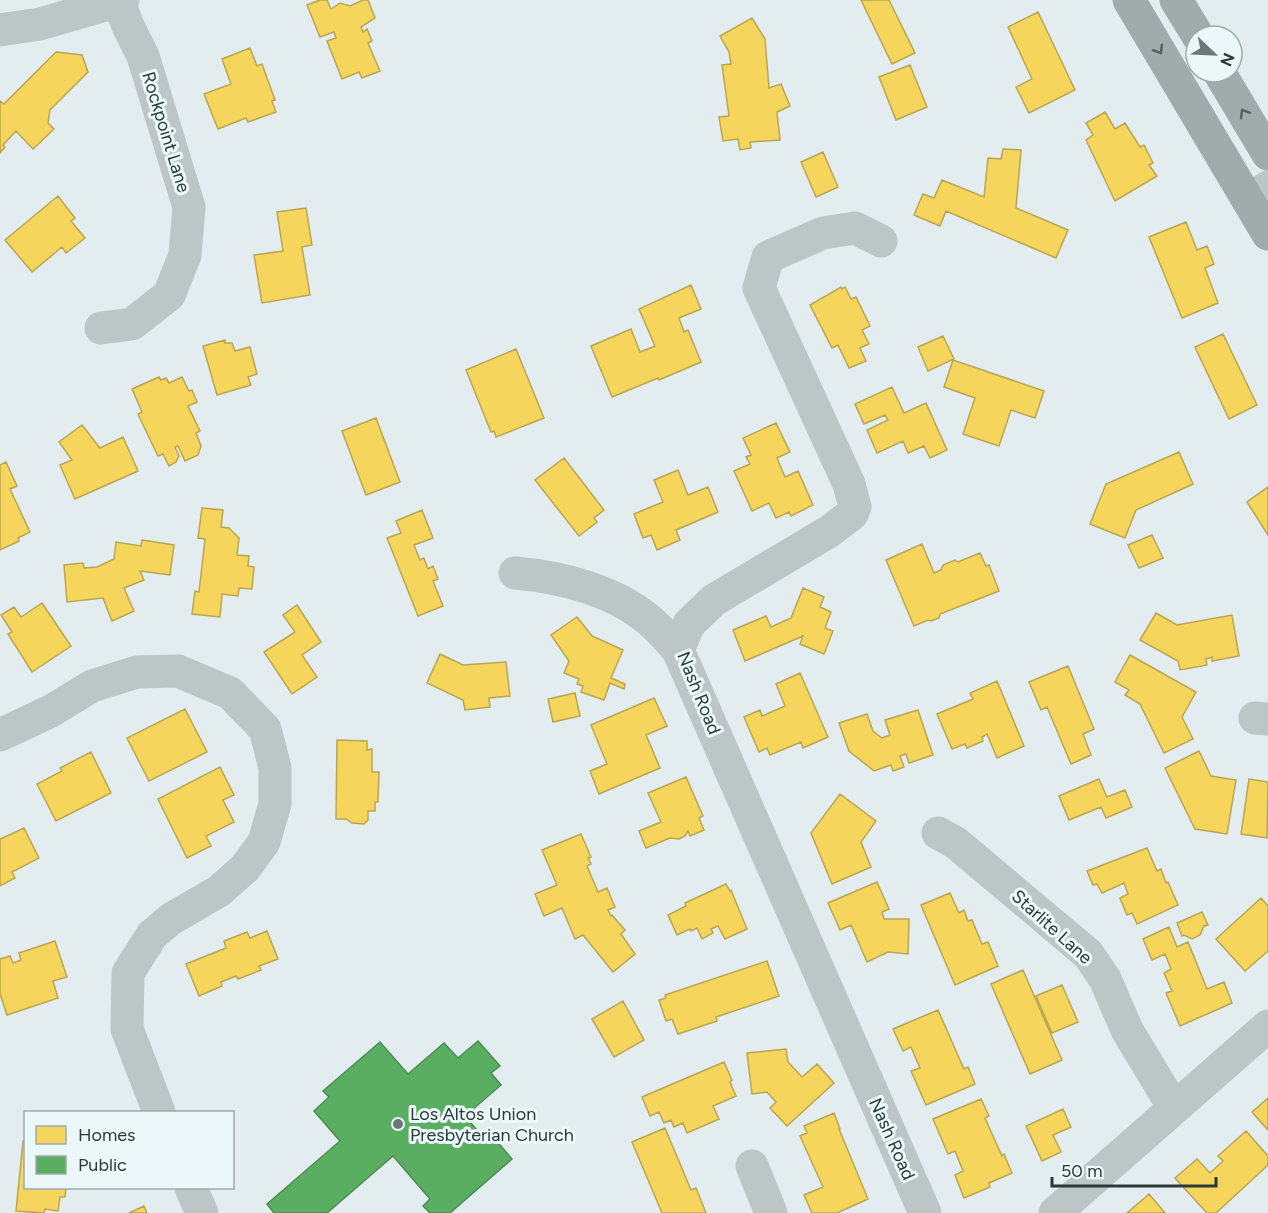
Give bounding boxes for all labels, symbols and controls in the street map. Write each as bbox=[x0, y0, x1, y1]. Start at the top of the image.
north arrow bbox=[1184, 24, 1244, 84]
one-way arrow bbox=[1152, 44, 1163, 54]
text: N bbox=[1216, 50, 1239, 69]
street label: Rockpoint Lane bbox=[137, 69, 195, 195]
one-way arrow bbox=[1239, 109, 1251, 119]
street label: Nash Road bbox=[672, 648, 726, 738]
street label: Starlite Lane bbox=[1007, 885, 1097, 969]
street label: Nash Road bbox=[864, 1095, 920, 1183]
place label: Los Altos Union Presbyterian Church bbox=[410, 1103, 574, 1146]
legend bbox=[24, 1111, 234, 1189]
marker: Los Altos Union Presbyterian Church bbox=[391, 1117, 405, 1131]
text: Homes bbox=[78, 1124, 136, 1146]
scale bar bbox=[1052, 1150, 1216, 1188]
text: Public bbox=[78, 1154, 127, 1176]
text: 50 m bbox=[1061, 1160, 1103, 1182]

